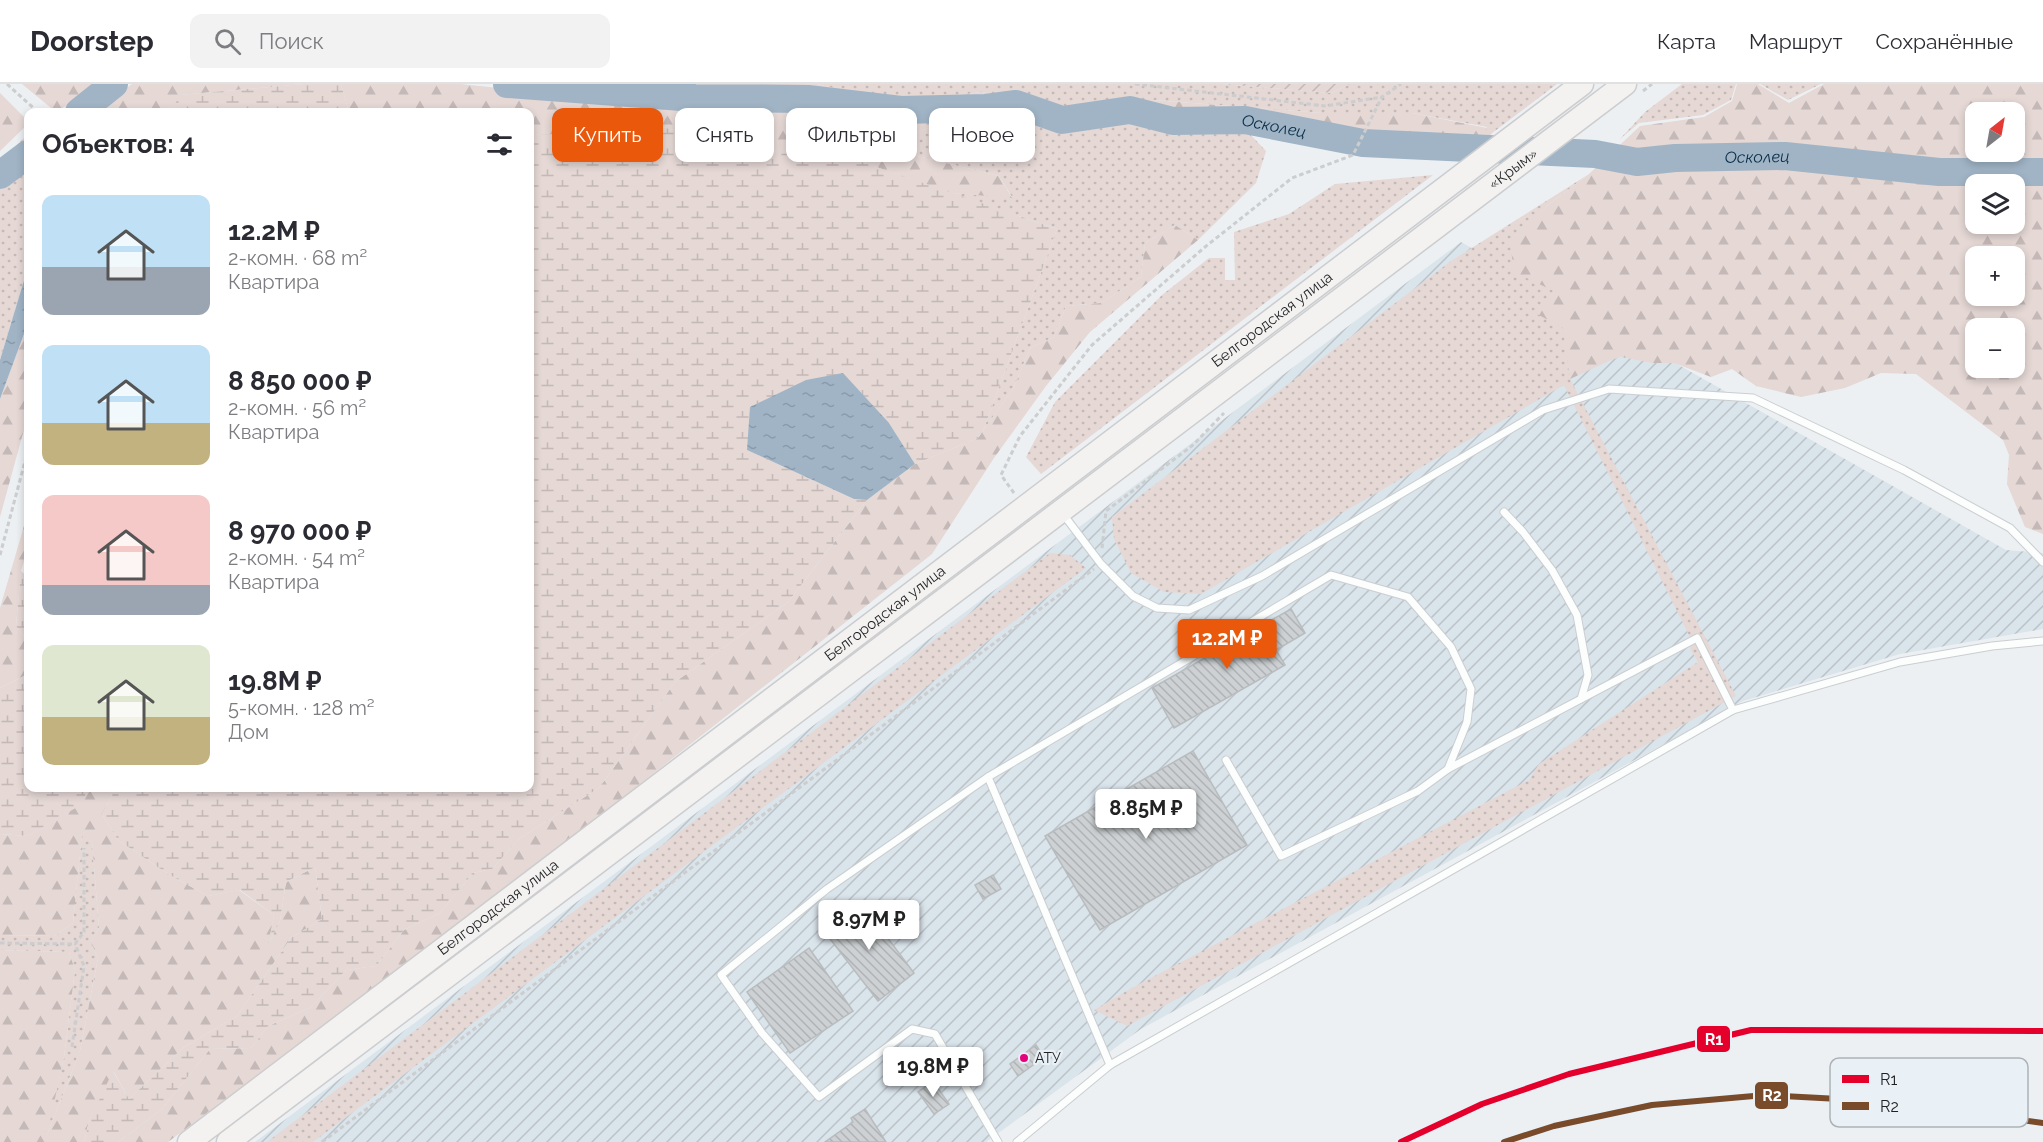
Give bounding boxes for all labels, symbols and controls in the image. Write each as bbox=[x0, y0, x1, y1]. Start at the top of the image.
search box bbox=[190, 14, 610, 68]
text: Doorstep bbox=[30, 25, 154, 58]
icon: search bbox=[211, 25, 244, 58]
text: Поиск bbox=[259, 28, 324, 54]
text: Карта bbox=[1657, 29, 1716, 54]
text: Маршрут bbox=[1749, 29, 1842, 54]
text: Сохранённые bbox=[1875, 29, 2013, 54]
north arrow bbox=[1965, 102, 2025, 162]
map controls bbox=[1965, 102, 2025, 378]
chip: Купить bbox=[552, 108, 663, 162]
chip: Снять bbox=[675, 108, 774, 162]
chip: Фильтры bbox=[786, 108, 917, 162]
chip: Новое bbox=[929, 108, 1035, 162]
water label: Осколец bbox=[1240, 111, 1308, 142]
icon: filters bbox=[483, 128, 516, 161]
text: Объектов: 4 bbox=[42, 129, 195, 159]
street label: «Крым» bbox=[1485, 144, 1541, 193]
water label: Осколец bbox=[1725, 147, 1790, 167]
button: layers bbox=[1965, 174, 2025, 234]
text: 12.2M ₽ bbox=[228, 216, 320, 246]
icon: home bbox=[90, 219, 162, 291]
text: 2-комн. · 68 m² bbox=[228, 246, 367, 270]
button: + bbox=[1965, 246, 2025, 306]
street label: Белгородская улица bbox=[1208, 268, 1336, 371]
text: Квартира bbox=[228, 270, 319, 294]
button: − bbox=[1965, 318, 2025, 378]
text: 8 850 000 ₽ bbox=[228, 366, 372, 396]
icon: home bbox=[90, 369, 162, 441]
text: 2-комн. · 56 m² bbox=[228, 396, 366, 420]
text: Квартира bbox=[228, 420, 319, 444]
text: 8 970 000 ₽ bbox=[228, 516, 371, 546]
icon: home bbox=[90, 519, 162, 591]
text: 2-комн. · 54 m² bbox=[228, 546, 365, 570]
street label: Белгородская улица bbox=[821, 562, 949, 665]
text: Квартира bbox=[228, 570, 319, 594]
pin: 12.2M ₽ bbox=[1172, 619, 1282, 670]
text: 12.2M ₽ bbox=[1192, 626, 1262, 650]
text: 19.8M ₽ bbox=[228, 666, 322, 696]
icon: home bbox=[90, 669, 162, 741]
text: 5-комн. · 128 m² bbox=[228, 696, 375, 720]
text: Дом bbox=[228, 720, 269, 744]
pin: 8.85M ₽ bbox=[1091, 789, 1201, 840]
text: 8.85M ₽ bbox=[1109, 796, 1183, 820]
street label: Белгородская улица bbox=[434, 856, 562, 959]
pin: 8.97M ₽ bbox=[814, 900, 924, 951]
text: 8.97M ₽ bbox=[832, 907, 906, 931]
line badge: R1 bbox=[1696, 1025, 1731, 1053]
text: R1 bbox=[1705, 1030, 1723, 1049]
pin: 19.8M ₽ bbox=[878, 1047, 988, 1098]
place label: АТУ bbox=[1035, 1050, 1061, 1066]
marker: АТУ bbox=[1018, 1052, 1030, 1064]
text: 19.8M ₽ bbox=[897, 1054, 969, 1078]
legend bbox=[1830, 1058, 2028, 1127]
text: R1 bbox=[1880, 1070, 1897, 1089]
line badge: R2 bbox=[1754, 1081, 1789, 1110]
text: R2 bbox=[1762, 1086, 1782, 1105]
text: R2 bbox=[1880, 1097, 1899, 1116]

